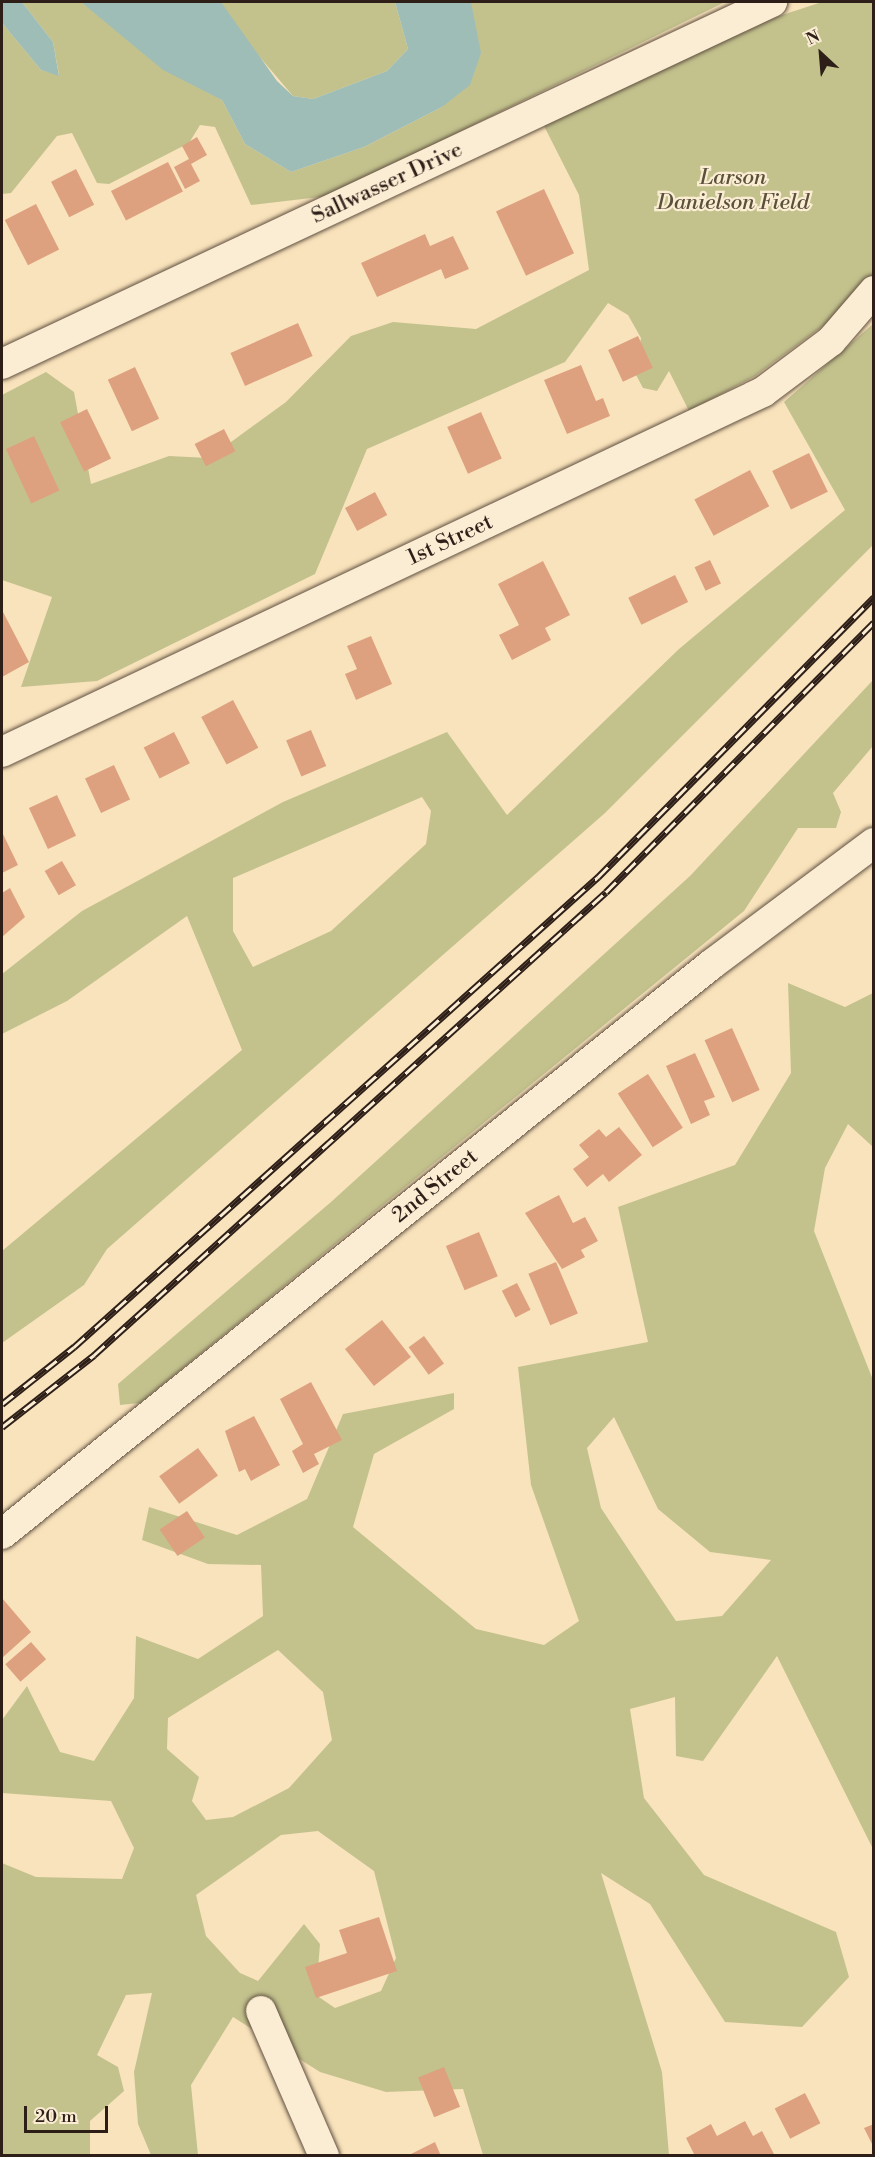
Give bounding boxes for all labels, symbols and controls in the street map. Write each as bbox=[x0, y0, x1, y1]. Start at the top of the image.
north arrow bbox=[791, 24, 851, 84]
text: N bbox=[803, 26, 823, 50]
street label: Sallwasser Drive bbox=[307, 136, 467, 230]
park label: Larson Danielson Field bbox=[657, 164, 809, 216]
street label: 1st Street bbox=[403, 509, 497, 571]
street label: 2nd Street bbox=[387, 1144, 483, 1228]
scale bar bbox=[27, 2094, 111, 2132]
text: 20 m bbox=[35, 2105, 77, 2128]

